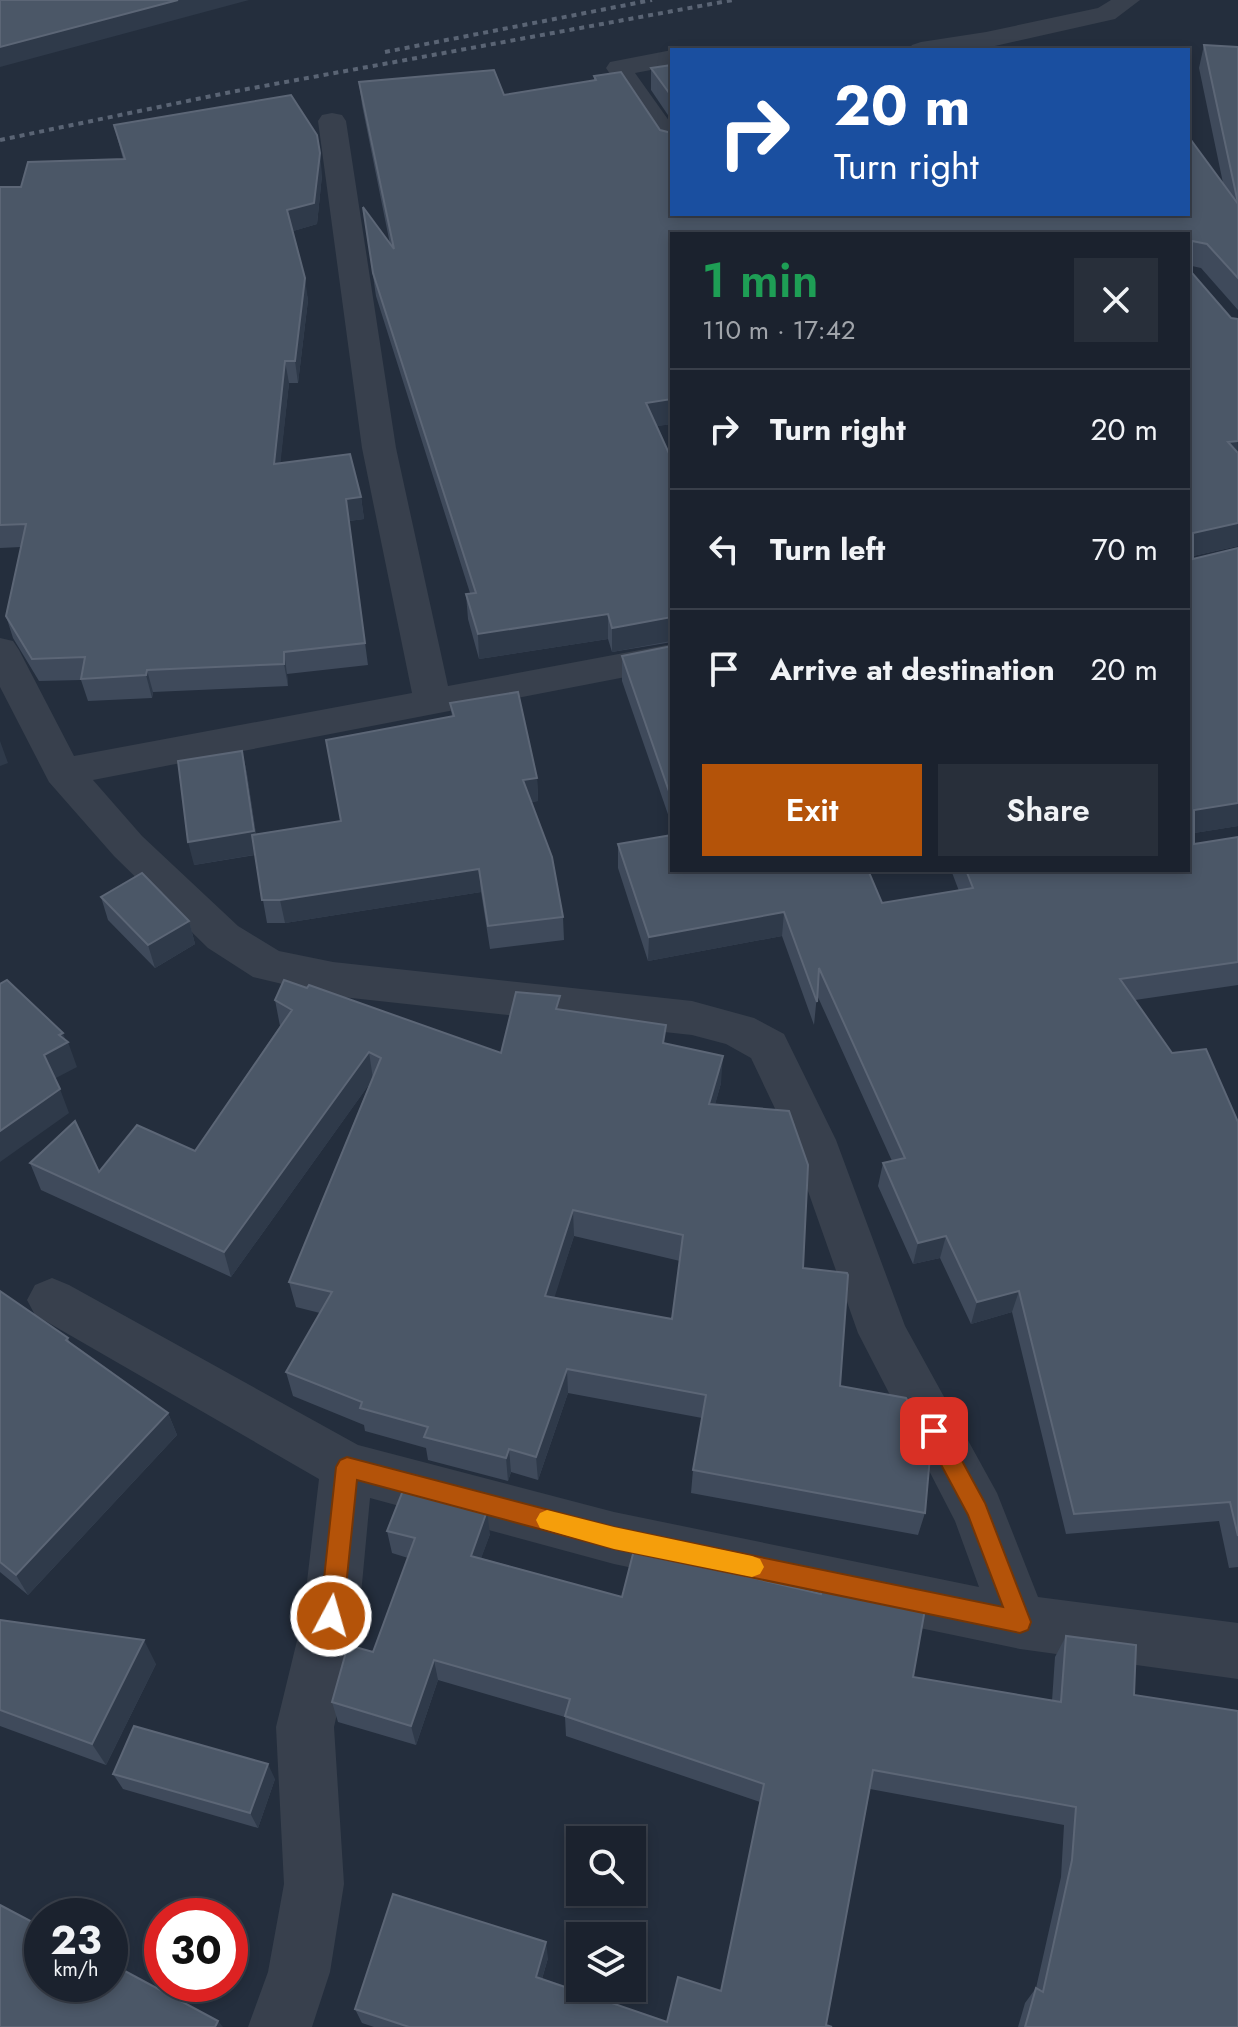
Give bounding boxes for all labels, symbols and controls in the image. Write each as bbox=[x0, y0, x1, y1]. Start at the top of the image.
text: 20 m bbox=[834, 65, 971, 146]
icon: right bbox=[702, 80, 806, 184]
text: Turn right bbox=[834, 140, 979, 192]
text: 1 min bbox=[702, 246, 819, 315]
button: close bbox=[1074, 258, 1158, 342]
text: 110 m · 17:42 bbox=[702, 311, 856, 349]
icon: right bbox=[702, 407, 746, 451]
text: Turn right bbox=[770, 408, 906, 451]
text: 20 m bbox=[1091, 408, 1158, 451]
icon: left bbox=[702, 527, 746, 571]
text: Turn left bbox=[770, 528, 885, 571]
text: 70 m bbox=[1092, 528, 1158, 571]
icon: arrive bbox=[702, 647, 746, 691]
text: Arrive at destination bbox=[770, 648, 1055, 691]
text: 20 m bbox=[1091, 648, 1158, 691]
button: Exit bbox=[702, 764, 922, 856]
button: Share bbox=[938, 764, 1158, 856]
pin bbox=[900, 1397, 968, 1465]
icon: arrive bbox=[912, 1409, 956, 1453]
position arrow bbox=[289, 1574, 373, 1658]
map controls bbox=[566, 1826, 646, 2002]
button: search bbox=[566, 1826, 646, 1906]
speed limit sign: 30 bbox=[144, 1898, 248, 2002]
text: 23 bbox=[50, 1911, 102, 1969]
button: layers bbox=[566, 1922, 646, 2002]
text: km/h bbox=[53, 1955, 99, 1984]

